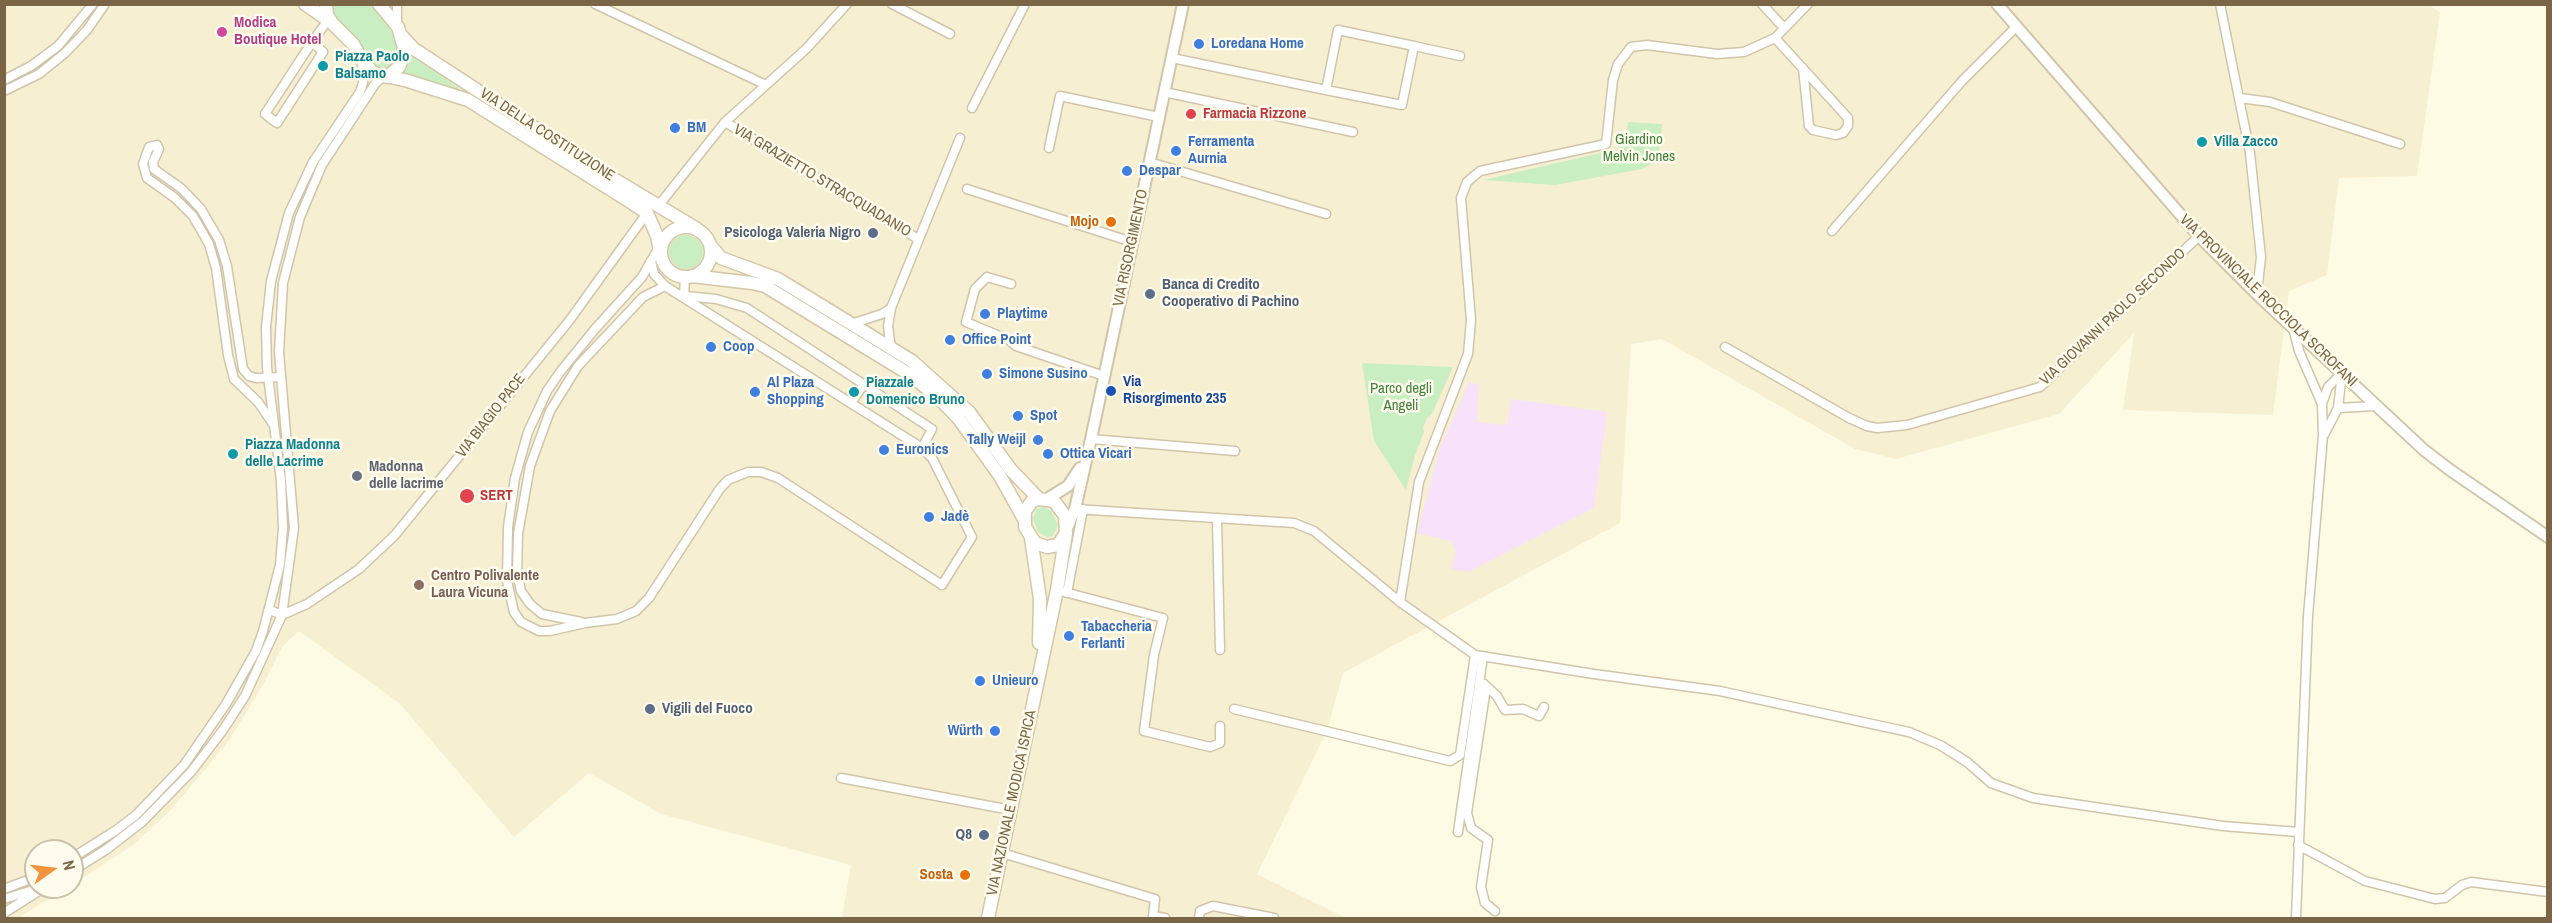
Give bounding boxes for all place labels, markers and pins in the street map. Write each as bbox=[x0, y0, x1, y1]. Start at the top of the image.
place label: Modica Boutique Hotel bbox=[234, 14, 321, 49]
marker: Modica Boutique Hotel bbox=[215, 25, 229, 39]
place label: Loredana Home bbox=[1211, 35, 1304, 53]
marker: Loredana Home bbox=[1192, 37, 1206, 51]
place label: Piazza Paolo Balsamo bbox=[335, 48, 410, 83]
marker: Piazza Paolo Balsamo bbox=[316, 59, 330, 73]
place label: Farmacia Rizzone bbox=[1203, 105, 1306, 123]
marker: Farmacia Rizzone bbox=[1184, 107, 1198, 121]
place label: BM bbox=[687, 119, 706, 137]
marker: BM bbox=[668, 121, 682, 135]
place label: Ferramenta Aurnia bbox=[1188, 133, 1254, 168]
place label: Villa Zacco bbox=[2214, 133, 2278, 151]
marker: Villa Zacco bbox=[2195, 135, 2209, 149]
marker: Ferramenta Aurnia bbox=[1169, 144, 1183, 158]
place label: Despar bbox=[1139, 162, 1181, 180]
marker: Despar bbox=[1120, 164, 1134, 178]
place label: Mojo bbox=[1070, 213, 1099, 231]
marker: Mojo bbox=[1104, 215, 1118, 229]
place label: Psicologa Valeria Nigro bbox=[724, 224, 861, 242]
marker: Psicologa Valeria Nigro bbox=[866, 226, 880, 240]
place label: Banca di Credito Cooperativo di Pachino bbox=[1162, 276, 1299, 311]
marker: Banca di Credito Cooperativo di Pachino bbox=[1143, 287, 1157, 301]
place label: Playtime bbox=[997, 305, 1048, 323]
marker: Playtime bbox=[978, 307, 992, 321]
place label: Office Point bbox=[962, 331, 1031, 349]
marker: Office Point bbox=[943, 333, 957, 347]
place label: Coop bbox=[723, 338, 754, 356]
marker: Coop bbox=[704, 340, 718, 354]
place label: Simone Susino bbox=[999, 365, 1088, 383]
marker: Simone Susino bbox=[980, 367, 994, 381]
place label: Via Risorgimento 235 bbox=[1123, 373, 1226, 408]
place label: Al Plaza Shopping bbox=[767, 374, 824, 409]
place label: Piazzale Domenico Bruno bbox=[866, 374, 965, 409]
marker: Via Risorgimento 235 bbox=[1104, 384, 1118, 398]
marker: Al Plaza Shopping bbox=[748, 385, 762, 399]
marker: Piazzale Domenico Bruno bbox=[847, 385, 861, 399]
place label: Spot bbox=[1030, 407, 1057, 425]
marker: Spot bbox=[1011, 409, 1025, 423]
place label: Tally Weijl bbox=[967, 431, 1026, 449]
marker: Tally Weijl bbox=[1031, 433, 1045, 447]
place label: Piazza Madonna delle Lacrime bbox=[245, 436, 340, 471]
place label: Euronics bbox=[896, 441, 949, 459]
marker: Euronics bbox=[877, 443, 891, 457]
place label: Ottica Vicari bbox=[1060, 445, 1132, 463]
marker: Piazza Madonna delle Lacrime bbox=[226, 447, 240, 461]
marker: Ottica Vicari bbox=[1041, 447, 1055, 461]
place label: Madonna delle lacrime bbox=[369, 458, 444, 493]
marker: Madonna delle lacrime bbox=[350, 469, 364, 483]
marker: SERT bbox=[458, 487, 476, 505]
place label: SERT bbox=[480, 487, 513, 505]
place label: Jadè bbox=[941, 508, 969, 526]
marker: Jadè bbox=[922, 510, 936, 524]
place label: Centro Polivalente Laura Vicuna bbox=[431, 567, 539, 602]
marker: Centro Polivalente Laura Vicuna bbox=[412, 578, 426, 592]
place label: Tabaccheria Ferlanti bbox=[1081, 618, 1152, 653]
marker: Tabaccheria Ferlanti bbox=[1062, 629, 1076, 643]
place label: Unieuro bbox=[992, 672, 1038, 690]
marker: Unieuro bbox=[973, 674, 987, 688]
place label: Vigili del Fuoco bbox=[662, 700, 753, 718]
marker: Vigili del Fuoco bbox=[643, 702, 657, 716]
place label: Würth bbox=[948, 722, 983, 740]
marker: Würth bbox=[988, 724, 1002, 738]
place label: Q8 bbox=[956, 826, 972, 844]
marker: Q8 bbox=[977, 828, 991, 842]
place label: Sosta bbox=[920, 866, 953, 884]
marker: Sosta bbox=[958, 868, 972, 882]

